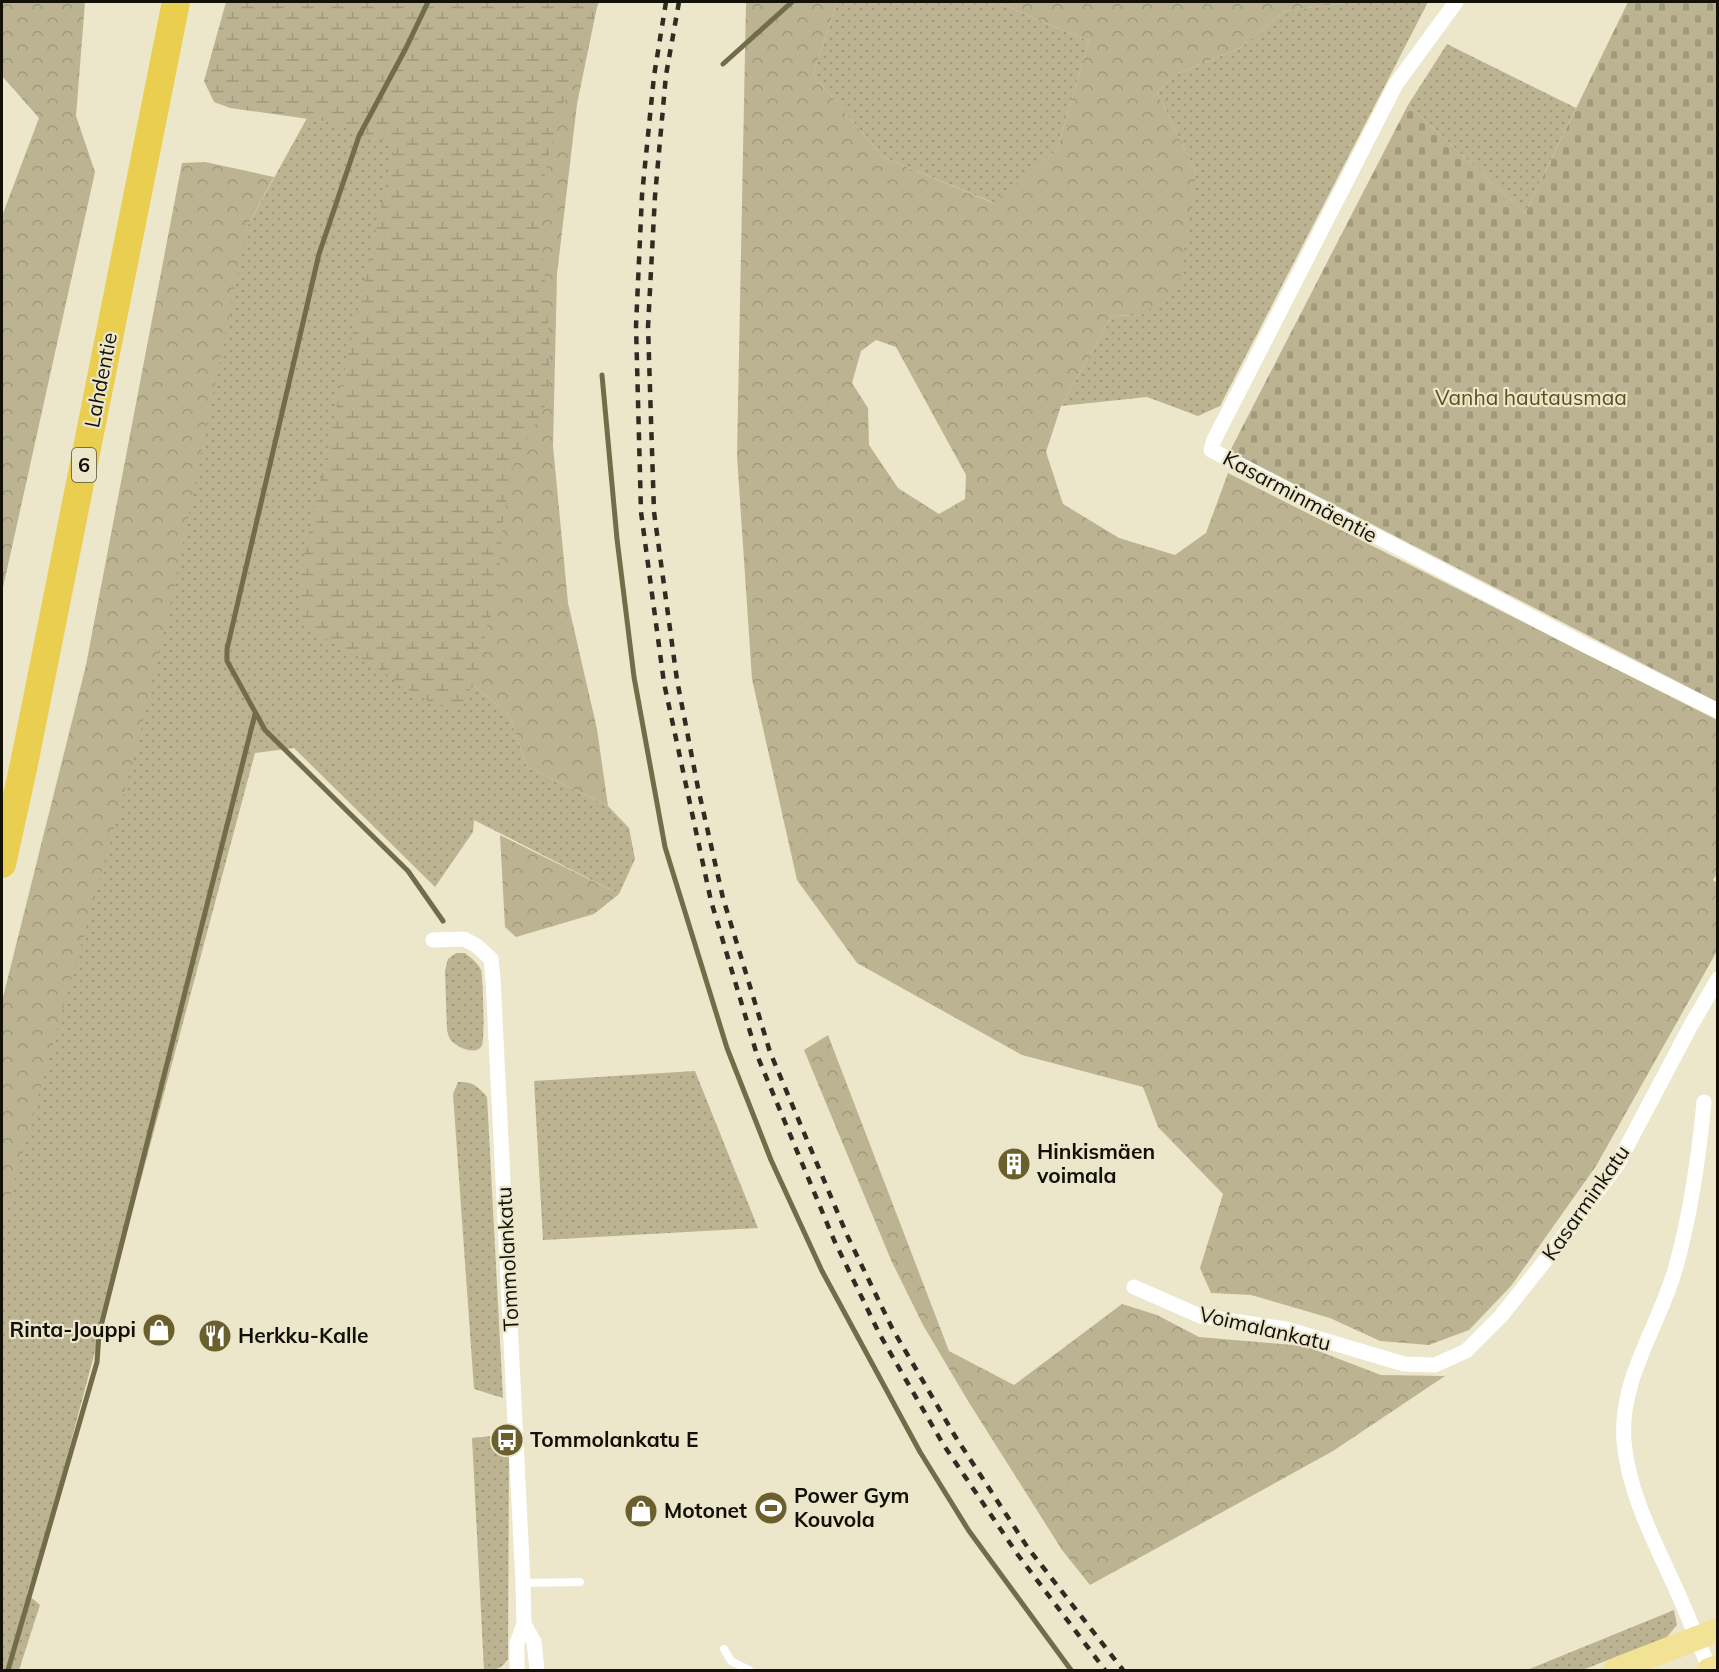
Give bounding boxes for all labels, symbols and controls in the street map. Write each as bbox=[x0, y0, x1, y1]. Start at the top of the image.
street label: Lahdentie bbox=[78, 330, 122, 430]
park label: Vanha hautausmaa bbox=[1435, 384, 1627, 410]
street label: Kasarminmäentie bbox=[1219, 445, 1382, 548]
road number: 6 bbox=[72, 448, 96, 482]
place label: Hinkismäen voimala bbox=[1036, 1138, 1155, 1188]
street label: Kasarminkatu bbox=[1536, 1140, 1635, 1265]
building icon: Hinkismäen voimala bbox=[996, 1146, 1032, 1182]
street label: Tommolankatu bbox=[490, 1186, 524, 1332]
street label: Voimalankatu bbox=[1197, 1300, 1334, 1356]
shop icon: Rinta-Jouppi bbox=[141, 1312, 177, 1348]
place label: Rinta-Jouppi bbox=[9, 1316, 136, 1342]
restaurant icon: Herkku-Kalle bbox=[197, 1318, 233, 1354]
place label: Herkku-Kalle bbox=[238, 1322, 368, 1348]
bus stop icon: Tommolankatu E bbox=[489, 1422, 525, 1458]
place label: Tommolankatu E bbox=[530, 1426, 698, 1452]
place label: Power Gym Kouvola bbox=[794, 1482, 909, 1532]
sports icon: Power Gym Kouvola bbox=[753, 1490, 789, 1526]
shop icon: Motonet bbox=[623, 1493, 659, 1529]
place label: Motonet bbox=[664, 1497, 747, 1523]

